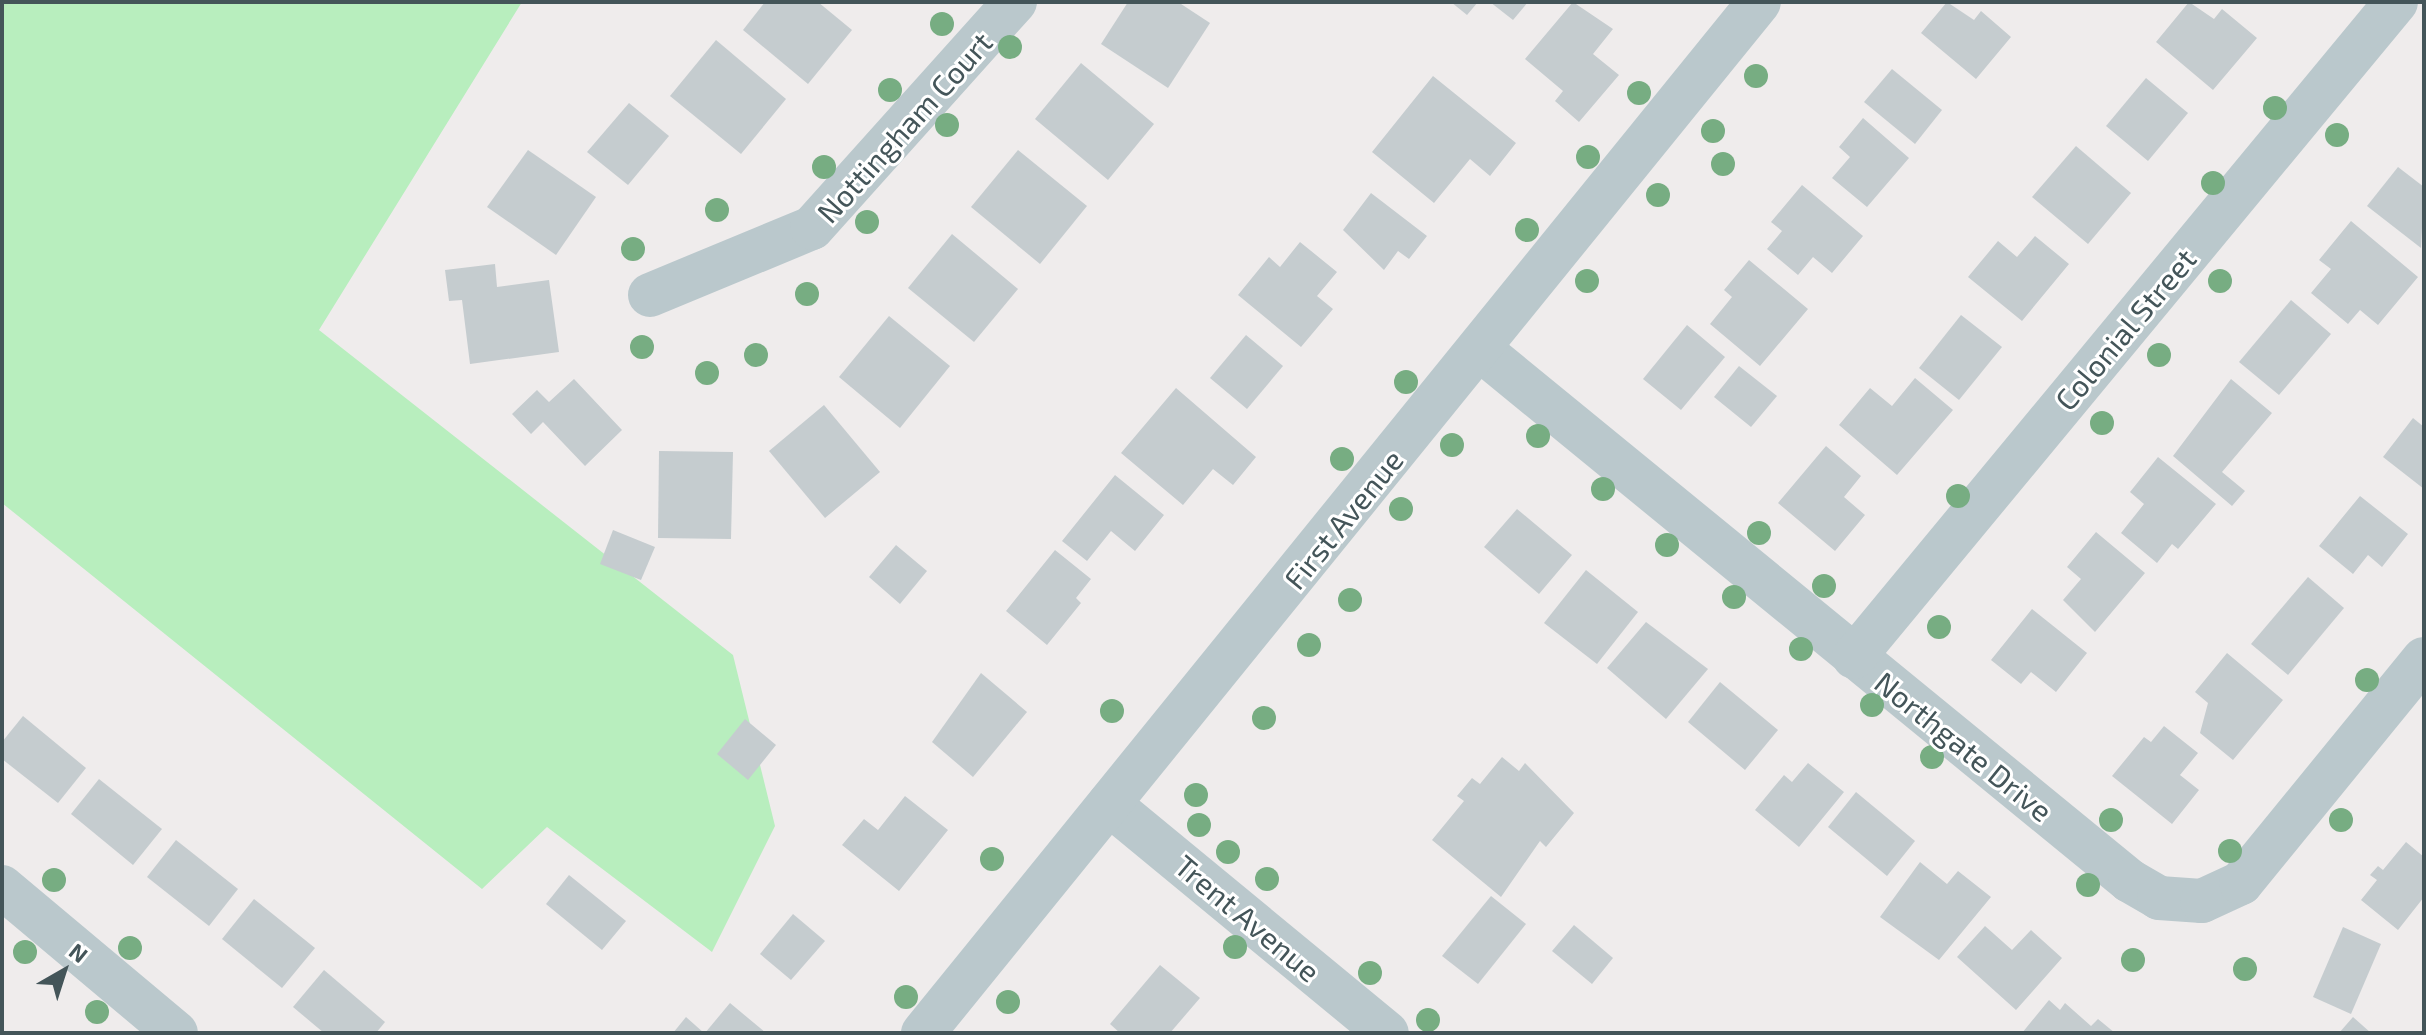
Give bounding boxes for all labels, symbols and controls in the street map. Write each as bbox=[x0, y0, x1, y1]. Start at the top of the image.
street label: Nottingham Court bbox=[809, 24, 999, 230]
street label: Colonial Street bbox=[2047, 241, 2203, 417]
street label: First Avenue bbox=[1276, 442, 1410, 596]
street label: Northgate Drive bbox=[1868, 664, 2060, 828]
street label: Trent Avenue bbox=[1168, 847, 1328, 989]
north arrow bbox=[24, 931, 104, 1011]
text: N bbox=[65, 937, 93, 967]

